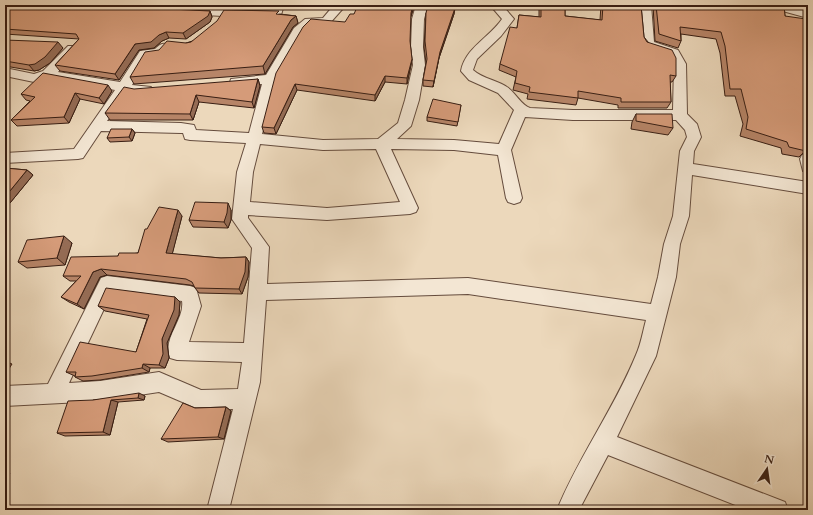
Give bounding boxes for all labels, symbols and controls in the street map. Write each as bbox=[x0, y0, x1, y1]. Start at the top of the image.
north arrow bbox=[747, 449, 787, 489]
text: N bbox=[763, 451, 776, 468]

